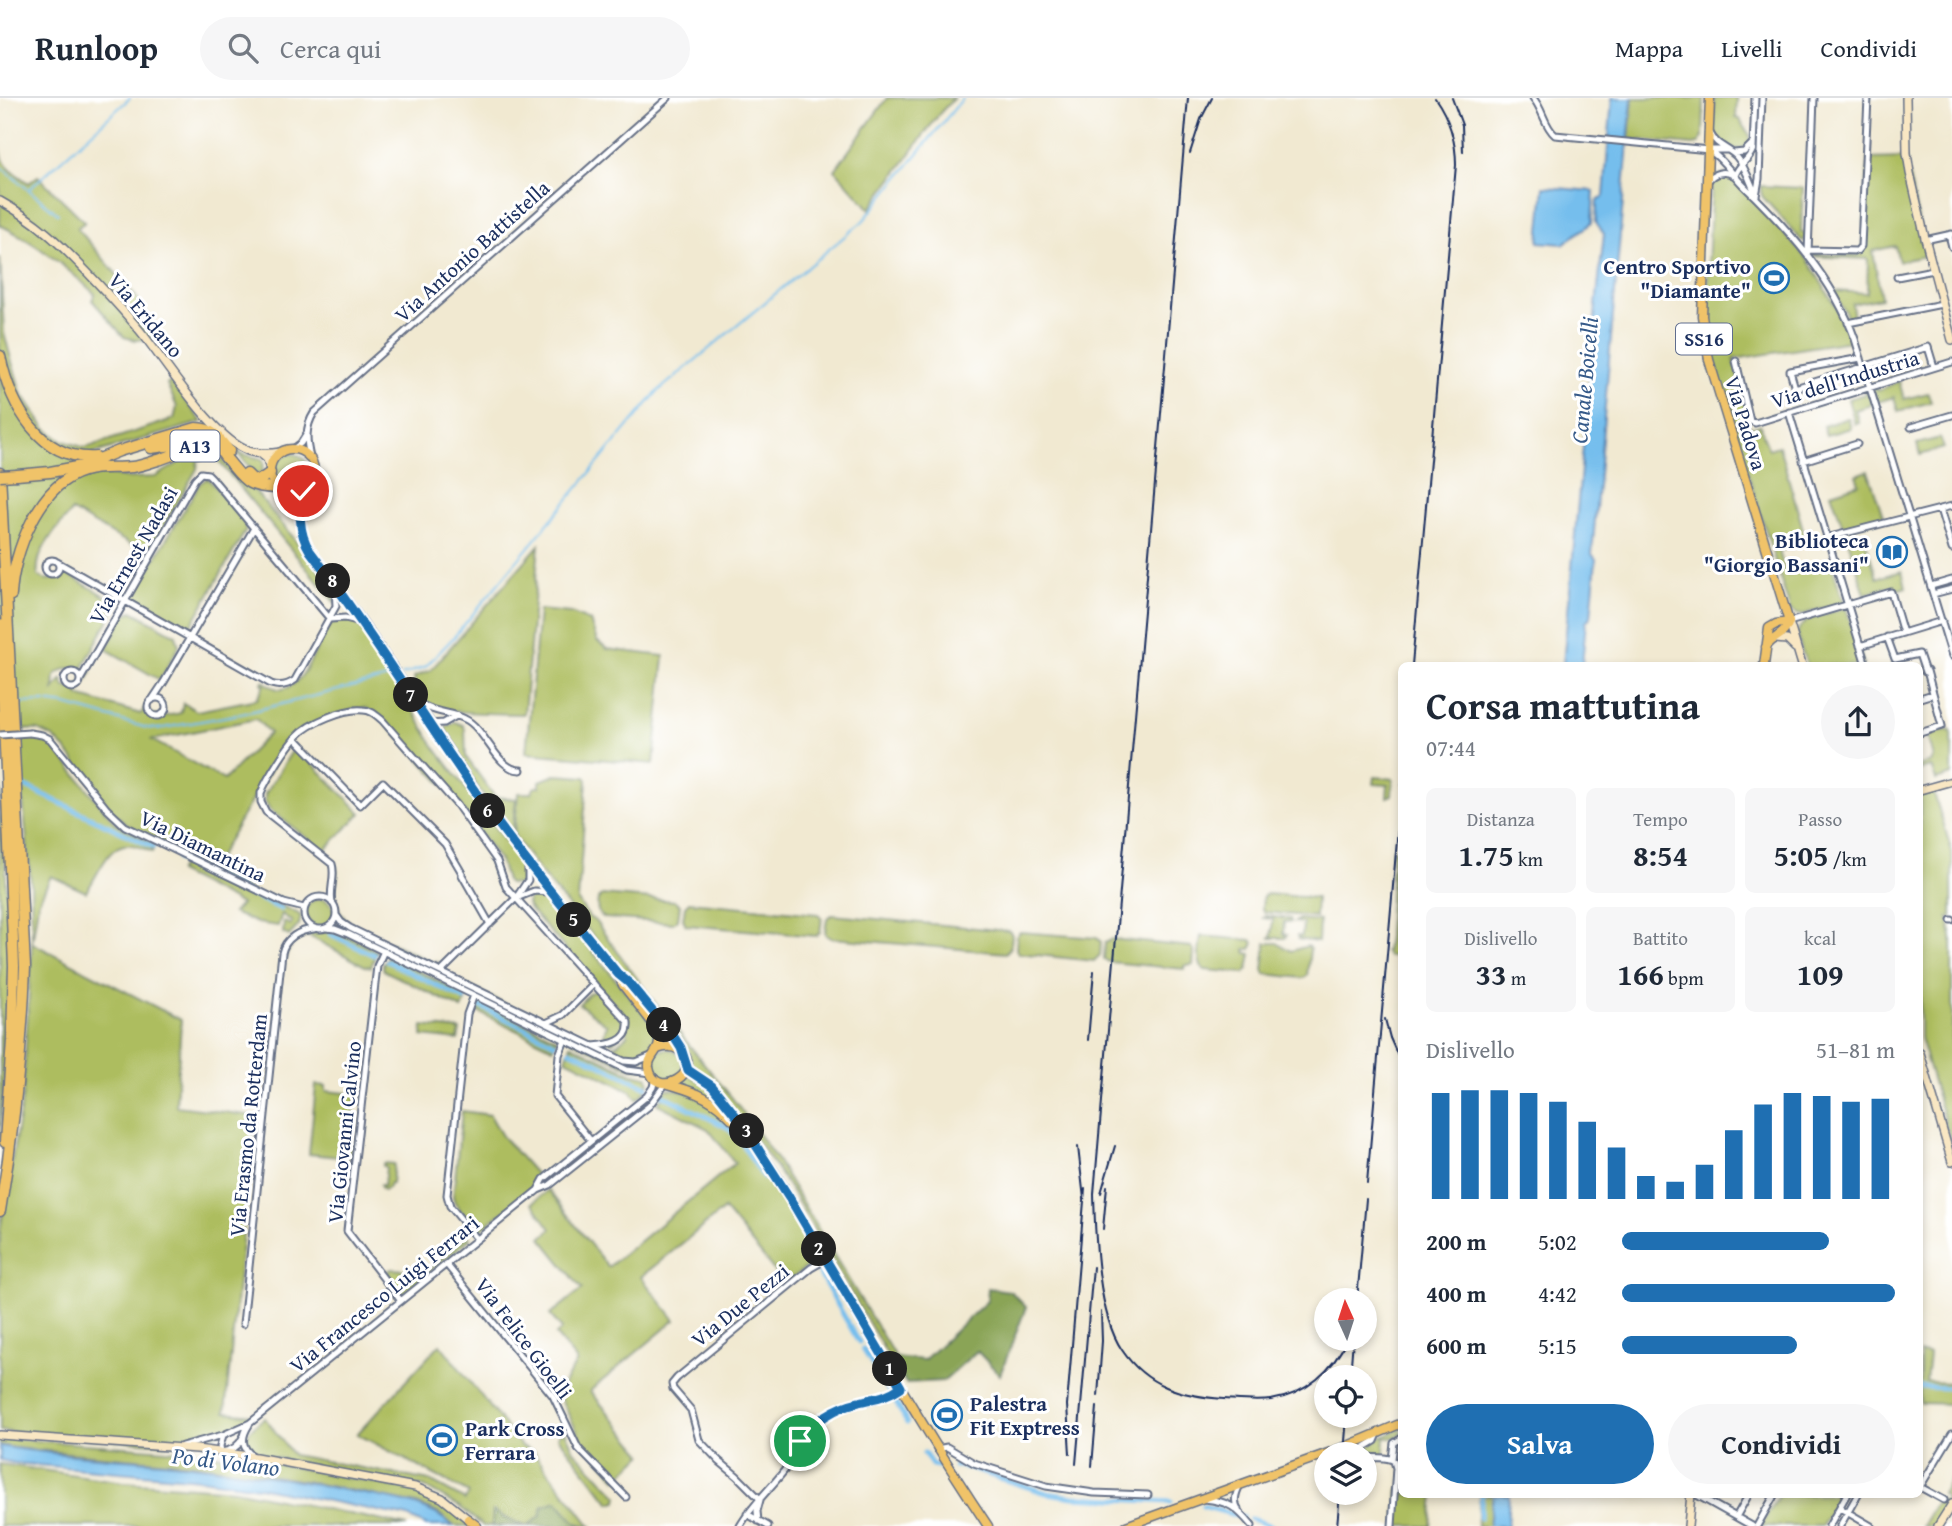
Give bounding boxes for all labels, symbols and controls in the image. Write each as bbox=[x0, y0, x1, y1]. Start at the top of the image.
search box bbox=[200, 17, 690, 80]
text: Runloop bbox=[35, 24, 158, 72]
icon: search bbox=[224, 29, 262, 67]
text: Cerca qui bbox=[280, 29, 381, 68]
text: Mappa bbox=[1615, 31, 1683, 66]
text: Livelli bbox=[1721, 31, 1782, 66]
text: Condividi bbox=[1820, 31, 1917, 66]
street label: Via Antonio Battistella bbox=[387, 173, 557, 329]
place label: Centro Sportivo "Diamante" bbox=[1604, 251, 1751, 306]
sports icon: Centro Sportivo "Diamante" bbox=[1757, 261, 1791, 295]
street label: Via Eridano bbox=[101, 266, 191, 364]
water label: Canale Boicelli bbox=[1562, 315, 1606, 445]
road number: SS16 bbox=[1676, 324, 1732, 354]
street label: Via dell'Industria bbox=[1767, 342, 1923, 416]
street label: Via Padova bbox=[1717, 372, 1775, 474]
road number: A13 bbox=[170, 430, 220, 462]
pin bbox=[273, 461, 333, 521]
icon: check bbox=[284, 472, 322, 510]
street label: Via Ernest Nadasi bbox=[81, 480, 185, 630]
place label: Biblioteca "Giorgio Bassani" bbox=[1704, 525, 1869, 580]
library icon: Biblioteca "Giorgio Bassani" bbox=[1875, 535, 1909, 569]
pin: 8 bbox=[316, 564, 350, 598]
text: 8 bbox=[328, 566, 337, 594]
text: Corsa mattutina bbox=[1426, 677, 1700, 733]
pin: 7 bbox=[394, 678, 428, 712]
text: 7 bbox=[406, 680, 415, 708]
button: share bbox=[1821, 685, 1895, 759]
text: 07:44 bbox=[1426, 731, 1476, 764]
pin: 6 bbox=[470, 794, 505, 828]
text: 6 bbox=[483, 796, 492, 824]
street label: Via Diamantina bbox=[135, 802, 271, 890]
text: Distanza bbox=[1467, 805, 1535, 833]
text: Tempo bbox=[1633, 805, 1688, 833]
text: Passo bbox=[1798, 805, 1842, 833]
text: 1.75 bbox=[1459, 833, 1514, 877]
text: 8:54 bbox=[1633, 833, 1688, 877]
text: 5:05 bbox=[1773, 833, 1829, 877]
text: km bbox=[1514, 845, 1543, 873]
text: /km bbox=[1829, 845, 1867, 873]
pin: 5 bbox=[556, 902, 592, 938]
text: 5 bbox=[569, 905, 578, 933]
text: Dislivello bbox=[1464, 924, 1538, 952]
text: Battito bbox=[1633, 924, 1688, 952]
text: kcal bbox=[1804, 924, 1836, 952]
text: 33 bbox=[1475, 952, 1507, 996]
text: 166 bbox=[1617, 952, 1664, 996]
text: 109 bbox=[1797, 952, 1843, 996]
text: m bbox=[1507, 964, 1526, 992]
text: bpm bbox=[1664, 964, 1704, 992]
pin: 4 bbox=[646, 1007, 682, 1042]
text: 4 bbox=[659, 1010, 668, 1038]
street label: Via Erasmo da Rotterdam bbox=[221, 1012, 275, 1238]
text: Dislivello bbox=[1426, 1033, 1515, 1066]
text: 51–81 m bbox=[1816, 1033, 1895, 1066]
street label: Via Giovanni Calvino bbox=[319, 1039, 369, 1225]
pin: 3 bbox=[730, 1114, 764, 1148]
text: 3 bbox=[742, 1116, 751, 1144]
street label: Via Francesco Luigi Ferrari bbox=[283, 1208, 486, 1380]
text: 200 m bbox=[1426, 1225, 1487, 1258]
text: 5:02 bbox=[1538, 1225, 1577, 1258]
pin: 2 bbox=[802, 1232, 836, 1266]
text: 2 bbox=[814, 1234, 823, 1262]
street label: Via Due Pezzi bbox=[684, 1256, 796, 1354]
street label: Via Felice Gioelli bbox=[468, 1271, 580, 1406]
text: 400 m bbox=[1426, 1277, 1487, 1310]
text: 4:42 bbox=[1538, 1277, 1577, 1310]
north arrow bbox=[1314, 1288, 1377, 1351]
map controls bbox=[1314, 1288, 1377, 1505]
text: 600 m bbox=[1426, 1329, 1487, 1362]
text: 5:15 bbox=[1538, 1329, 1577, 1362]
pin: 1 bbox=[872, 1352, 908, 1386]
text: 1 bbox=[885, 1354, 894, 1382]
button: locate bbox=[1314, 1365, 1377, 1428]
place label: Palestra Fit Exptress bbox=[970, 1388, 1080, 1443]
sports icon: Palestra Fit Exptress bbox=[930, 1398, 964, 1432]
button: Salva bbox=[1426, 1404, 1654, 1484]
button: Condividi bbox=[1668, 1404, 1895, 1484]
pin bbox=[770, 1411, 830, 1471]
place label: Park Cross Ferrara bbox=[465, 1413, 565, 1468]
icon: arrive bbox=[781, 1422, 819, 1460]
sports icon: Park Cross Ferrara bbox=[425, 1423, 459, 1457]
water label: Po di Volano bbox=[170, 1438, 282, 1484]
button: layers bbox=[1314, 1442, 1377, 1505]

